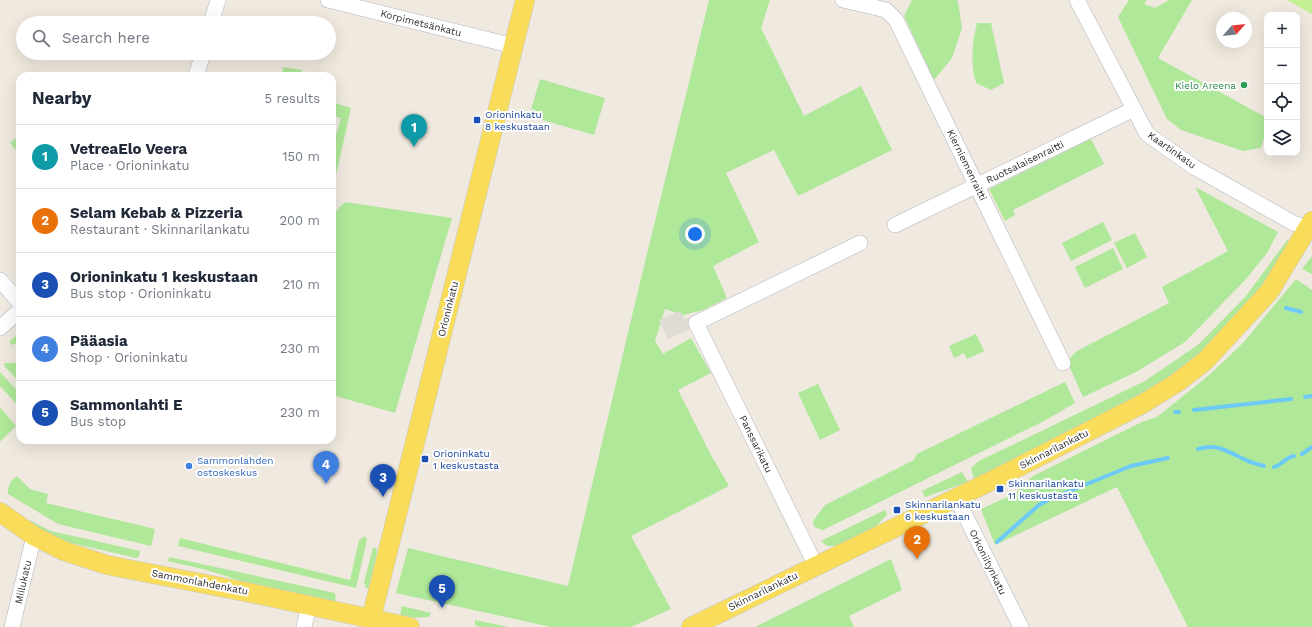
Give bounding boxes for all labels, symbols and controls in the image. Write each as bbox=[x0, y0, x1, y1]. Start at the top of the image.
street label: Korpimetsänkatu bbox=[379, 8, 463, 38]
north arrow bbox=[1216, 12, 1252, 48]
map controls bbox=[1264, 12, 1300, 156]
button: + bbox=[1264, 12, 1300, 48]
search box bbox=[16, 16, 336, 60]
icon: search bbox=[30, 27, 52, 49]
text: Search here bbox=[62, 29, 150, 47]
button: − bbox=[1264, 48, 1300, 84]
place label: Kielo Areena bbox=[1175, 80, 1236, 91]
marker: Kielo Areena bbox=[1239, 80, 1249, 90]
button: locate bbox=[1264, 84, 1300, 120]
text: Nearby bbox=[32, 88, 91, 108]
text: 5 results bbox=[265, 91, 320, 106]
place label: Orioninkatu 8 keskustaan bbox=[485, 109, 550, 132]
pin: 1 bbox=[401, 114, 427, 147]
marker: Orioninkatu 8 keskustaan bbox=[472, 115, 482, 125]
button: layers bbox=[1264, 120, 1300, 156]
street label: Kierniemenraitti bbox=[945, 128, 989, 202]
street label: Kaartinkatu bbox=[1146, 129, 1198, 171]
street label: Ruotsalaisenraitti bbox=[984, 138, 1066, 186]
text: VetreaElo Veera bbox=[70, 140, 187, 158]
text: 1 bbox=[42, 149, 48, 164]
text: 150 m bbox=[282, 149, 320, 164]
text: Place · Orioninkatu bbox=[70, 158, 189, 173]
text: Selam Kebab & Pizzeria bbox=[70, 204, 243, 222]
text: 2 bbox=[41, 213, 49, 228]
text: 200 m bbox=[279, 213, 320, 228]
text: Restaurant · Skinnarilankatu bbox=[70, 222, 250, 237]
your location bbox=[685, 224, 705, 244]
text: Orioninkatu 1 keskustaan bbox=[70, 268, 258, 286]
text: 3 bbox=[41, 277, 49, 292]
text: 210 m bbox=[282, 277, 320, 292]
street label: Orioninkatu bbox=[436, 280, 460, 338]
text: Bus stop · Orioninkatu bbox=[70, 286, 211, 301]
text: Pääasia bbox=[70, 332, 128, 350]
text: 4 bbox=[41, 341, 49, 356]
text: 230 m bbox=[280, 341, 320, 356]
text: Shop · Orioninkatu bbox=[70, 350, 188, 365]
text: Sammonlahti E bbox=[70, 396, 182, 414]
text: 5 bbox=[41, 405, 49, 420]
text: 230 m bbox=[280, 405, 320, 420]
text: Bus stop bbox=[70, 414, 126, 429]
street label: Panssarikatu bbox=[737, 414, 775, 474]
street label: Skinnarilankatu bbox=[1018, 427, 1090, 471]
place label: Orioninkatu 1 keskustasta bbox=[433, 448, 499, 471]
pin: 4 bbox=[313, 451, 339, 484]
marker: Orioninkatu 1 keskustasta bbox=[420, 454, 430, 464]
place label: Sammonlahden ostoskeskus bbox=[197, 455, 273, 478]
marker: Sammonlahden ostoskeskus bbox=[184, 461, 194, 471]
pin: 3 bbox=[370, 464, 396, 497]
place label: Skinnarilankatu 11 keskustasta bbox=[1008, 478, 1084, 501]
marker: Skinnarilankatu 11 keskustasta bbox=[995, 484, 1005, 494]
place label: Skinnarilankatu 6 keskustaan bbox=[905, 499, 981, 522]
marker: Skinnarilankatu 6 keskustaan bbox=[892, 505, 902, 515]
pin: 2 bbox=[904, 526, 930, 559]
street label: Orkoniitynkatu bbox=[967, 527, 1009, 597]
street label: Miilukatu bbox=[13, 559, 33, 605]
street label: Sammonlahdenkatu bbox=[151, 567, 249, 597]
street label: Skinnarilankatu bbox=[727, 569, 799, 613]
pin: 5 bbox=[429, 575, 455, 608]

